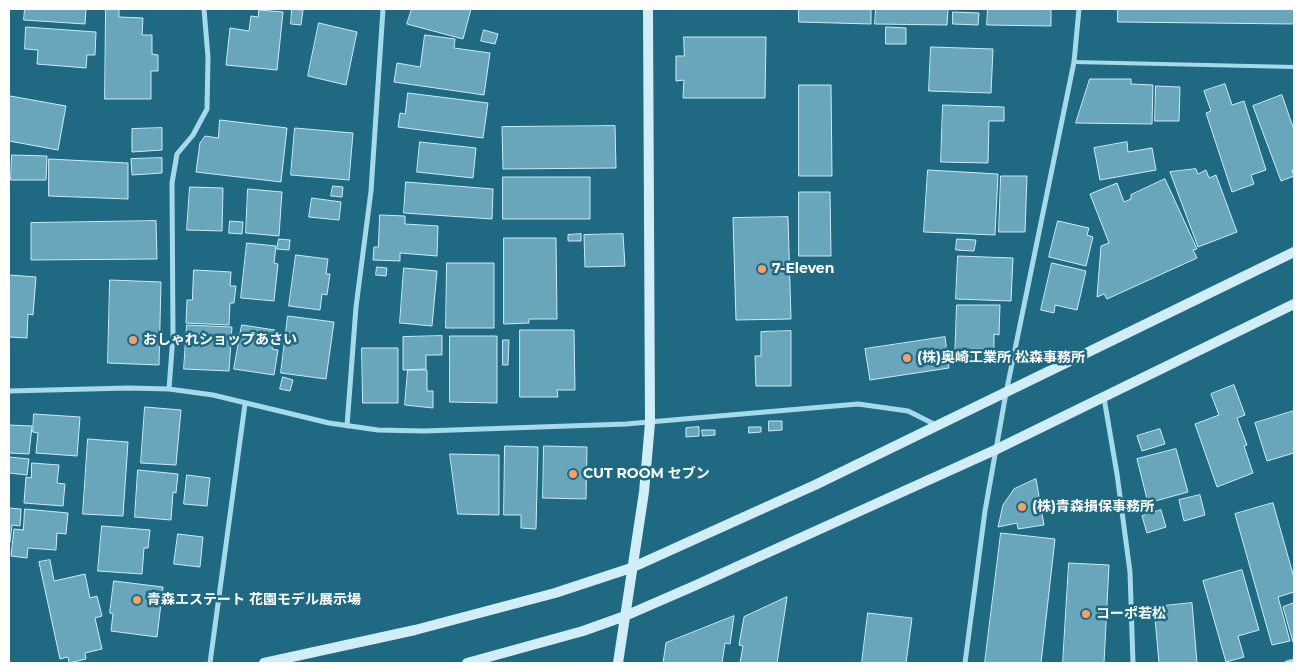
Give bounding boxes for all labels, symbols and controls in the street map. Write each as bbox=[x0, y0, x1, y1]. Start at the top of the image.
place label: 7-Eleven bbox=[772, 261, 834, 277]
marker: 7-Eleven bbox=[756, 263, 768, 275]
place label: おしゃれショップあさい bbox=[143, 332, 297, 348]
marker: おしゃれショップあさい bbox=[127, 334, 139, 346]
place label: (株)奥崎工業所 松森事務所 bbox=[917, 350, 1085, 366]
marker: (株)奥崎工業所 松森事務所 bbox=[901, 352, 913, 364]
place label: CUT ROOM セブン bbox=[583, 466, 710, 482]
marker: CUT ROOM セブン bbox=[567, 468, 579, 480]
place label: (株)青森損保事務所 bbox=[1032, 499, 1154, 515]
marker: (株)青森損保事務所 bbox=[1016, 501, 1028, 513]
place label: 青森エステート 花園モデル展示場 bbox=[147, 592, 361, 608]
marker: 青森エステート 花園モデル展示場 bbox=[131, 594, 143, 606]
place label: コーポ若松 bbox=[1096, 606, 1166, 622]
marker: コーポ若松 bbox=[1080, 608, 1092, 620]

